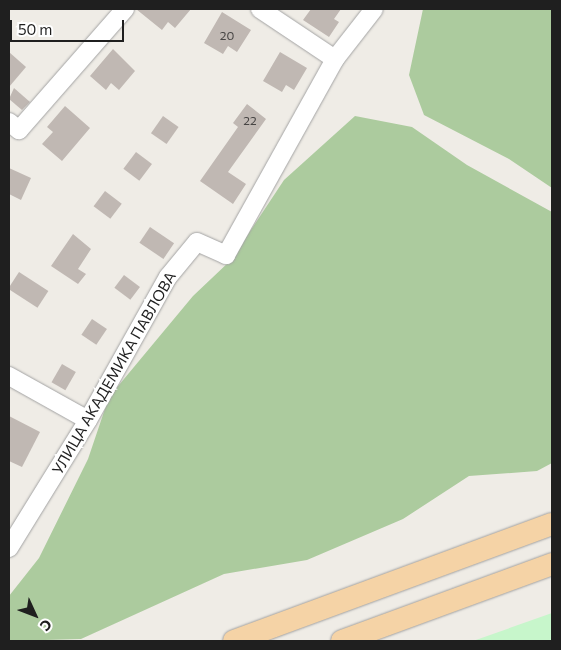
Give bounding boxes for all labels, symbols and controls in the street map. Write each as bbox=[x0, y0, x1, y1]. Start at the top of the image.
scale bar bbox=[12, 10, 126, 42]
text: 50 m bbox=[18, 20, 52, 38]
house number: 20 bbox=[220, 29, 234, 43]
house number: 22 bbox=[243, 114, 257, 128]
street label: УЛИЦА АКАДЕМИКА ПАВЛОВА bbox=[48, 268, 180, 478]
north arrow bbox=[10, 590, 60, 640]
text: С bbox=[37, 616, 56, 635]

